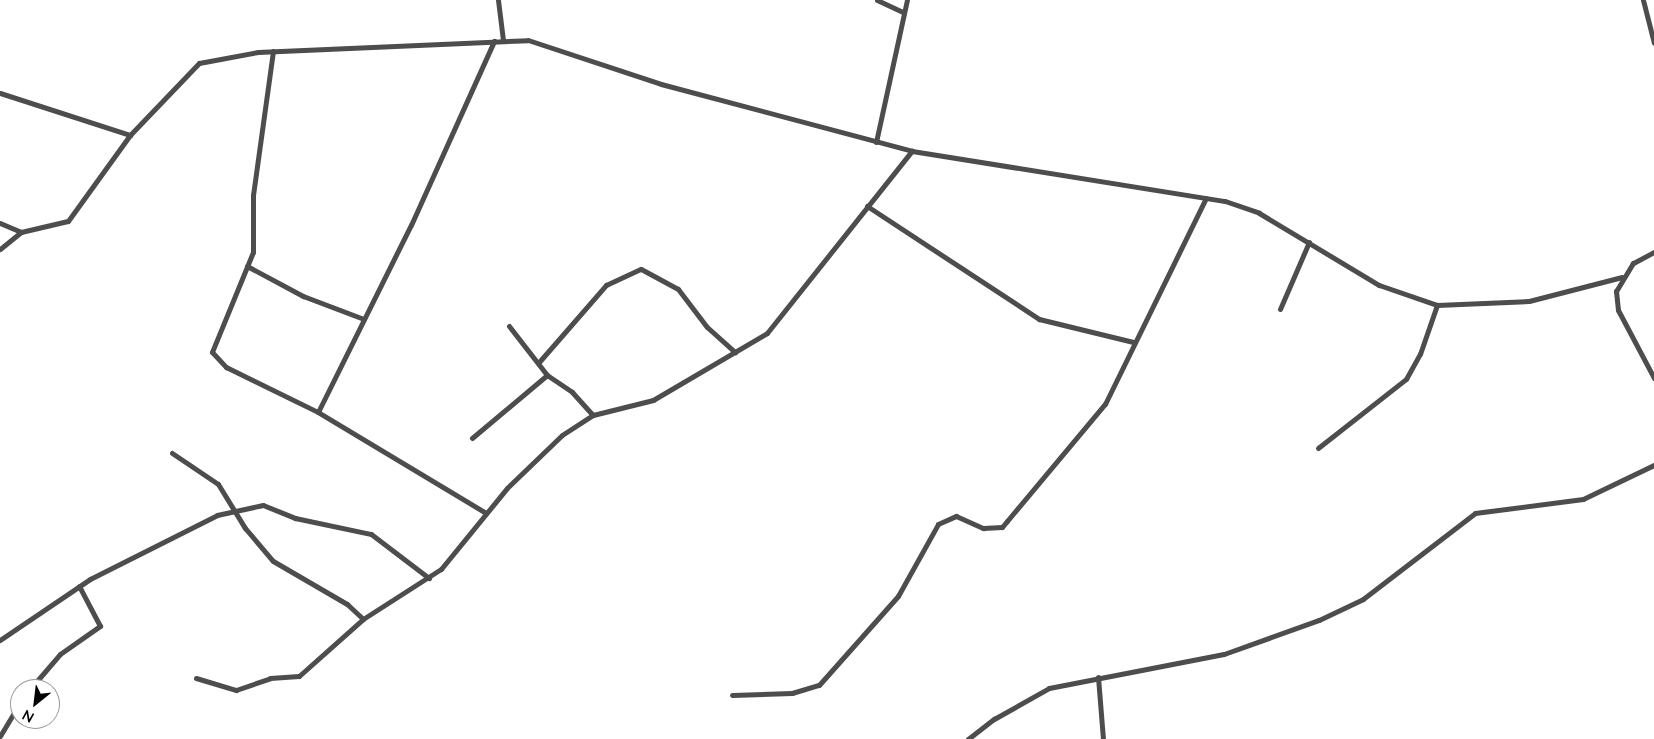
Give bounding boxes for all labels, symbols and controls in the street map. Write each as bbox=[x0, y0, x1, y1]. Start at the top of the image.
north arrow bbox=[10, 679, 60, 729]
text: N bbox=[19, 707, 37, 727]

